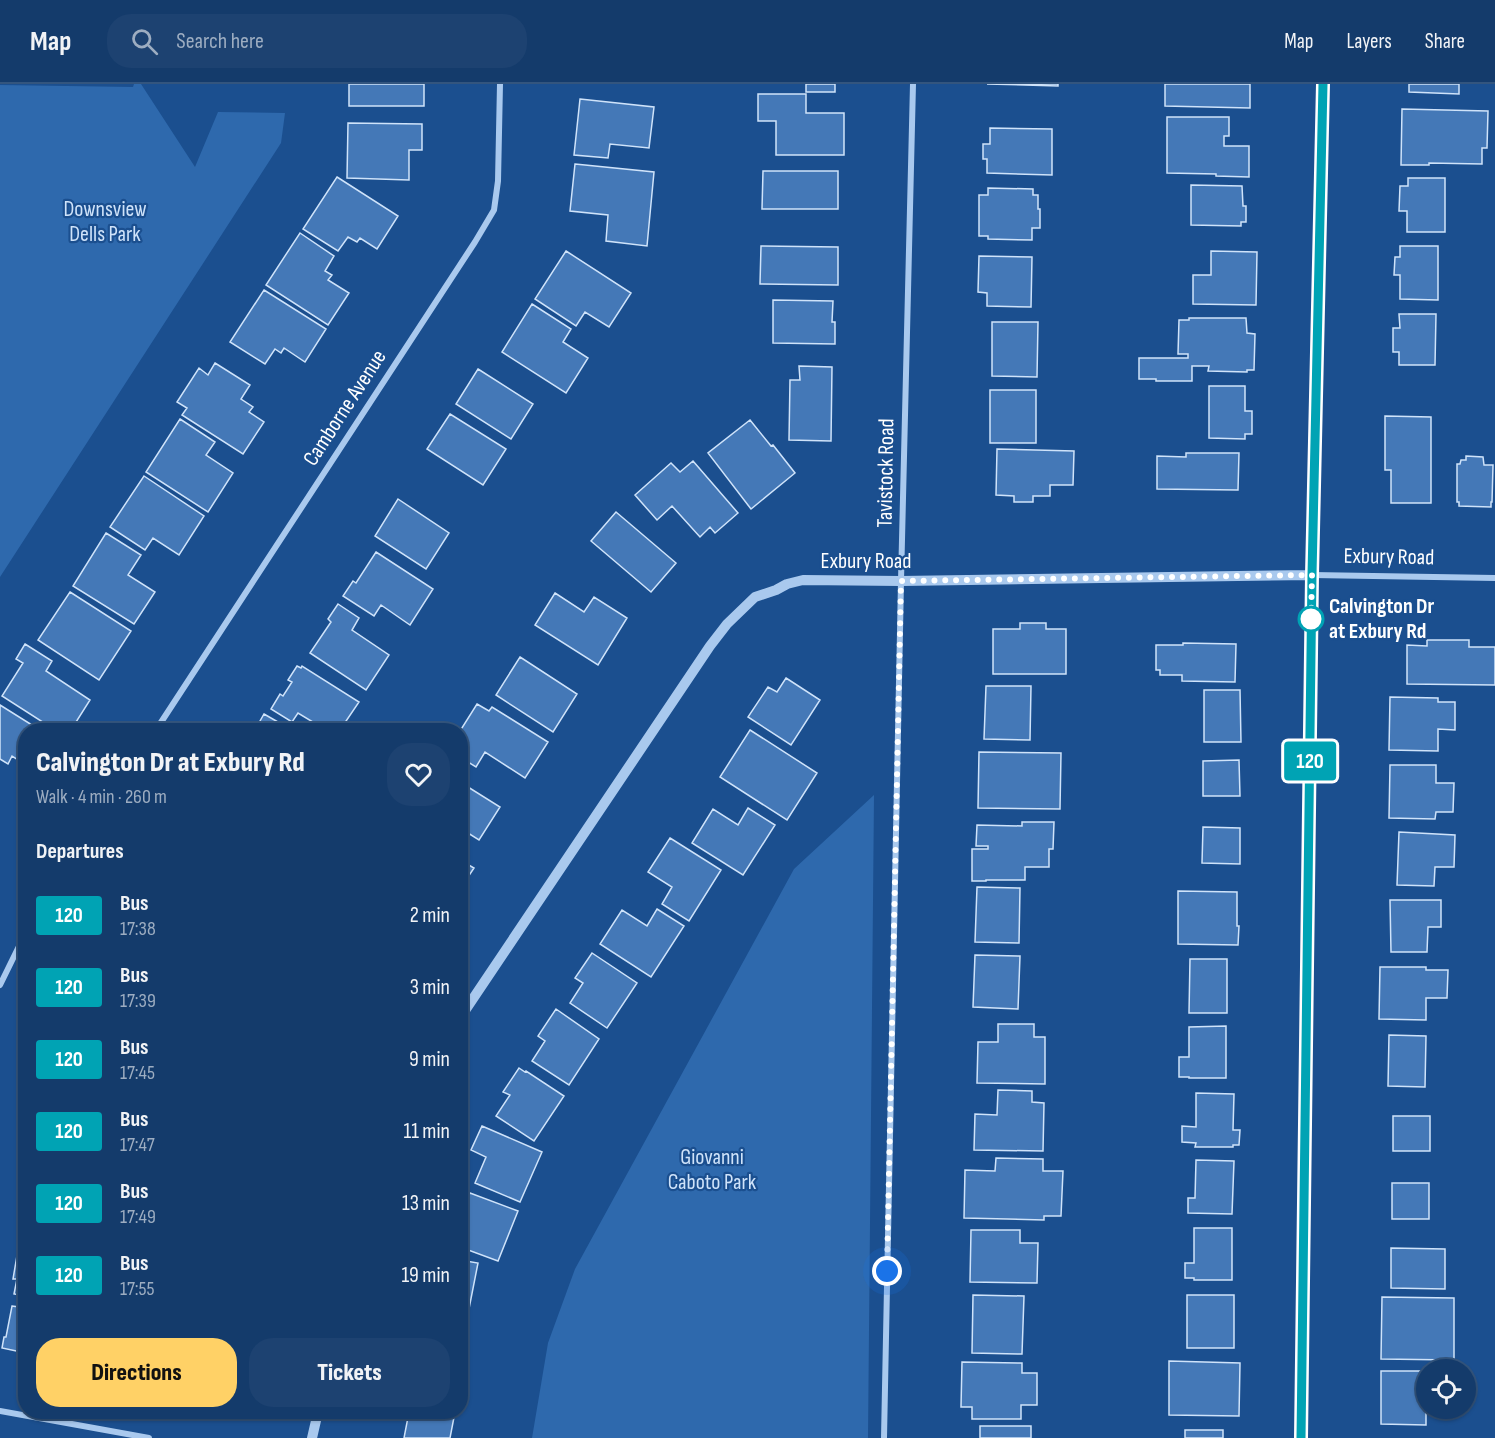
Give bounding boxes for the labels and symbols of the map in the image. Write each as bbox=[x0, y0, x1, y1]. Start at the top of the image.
park label: Downsview Dells Park bbox=[63, 196, 147, 248]
street label: Camborne Avenue bbox=[297, 345, 393, 471]
street label: Tavistock Road bbox=[872, 418, 900, 528]
street label: Exbury Road bbox=[1343, 543, 1435, 571]
street label: Exbury Road bbox=[821, 548, 911, 575]
place label: Calvington Dr at Exbury Rd bbox=[1329, 593, 1435, 645]
marker: Calvington Dr at Exbury Rd bbox=[1298, 606, 1324, 632]
line badge: 120 bbox=[1276, 742, 1344, 780]
park label: Giovanni Caboto Park bbox=[668, 1144, 757, 1196]
your location bbox=[872, 1256, 902, 1286]

